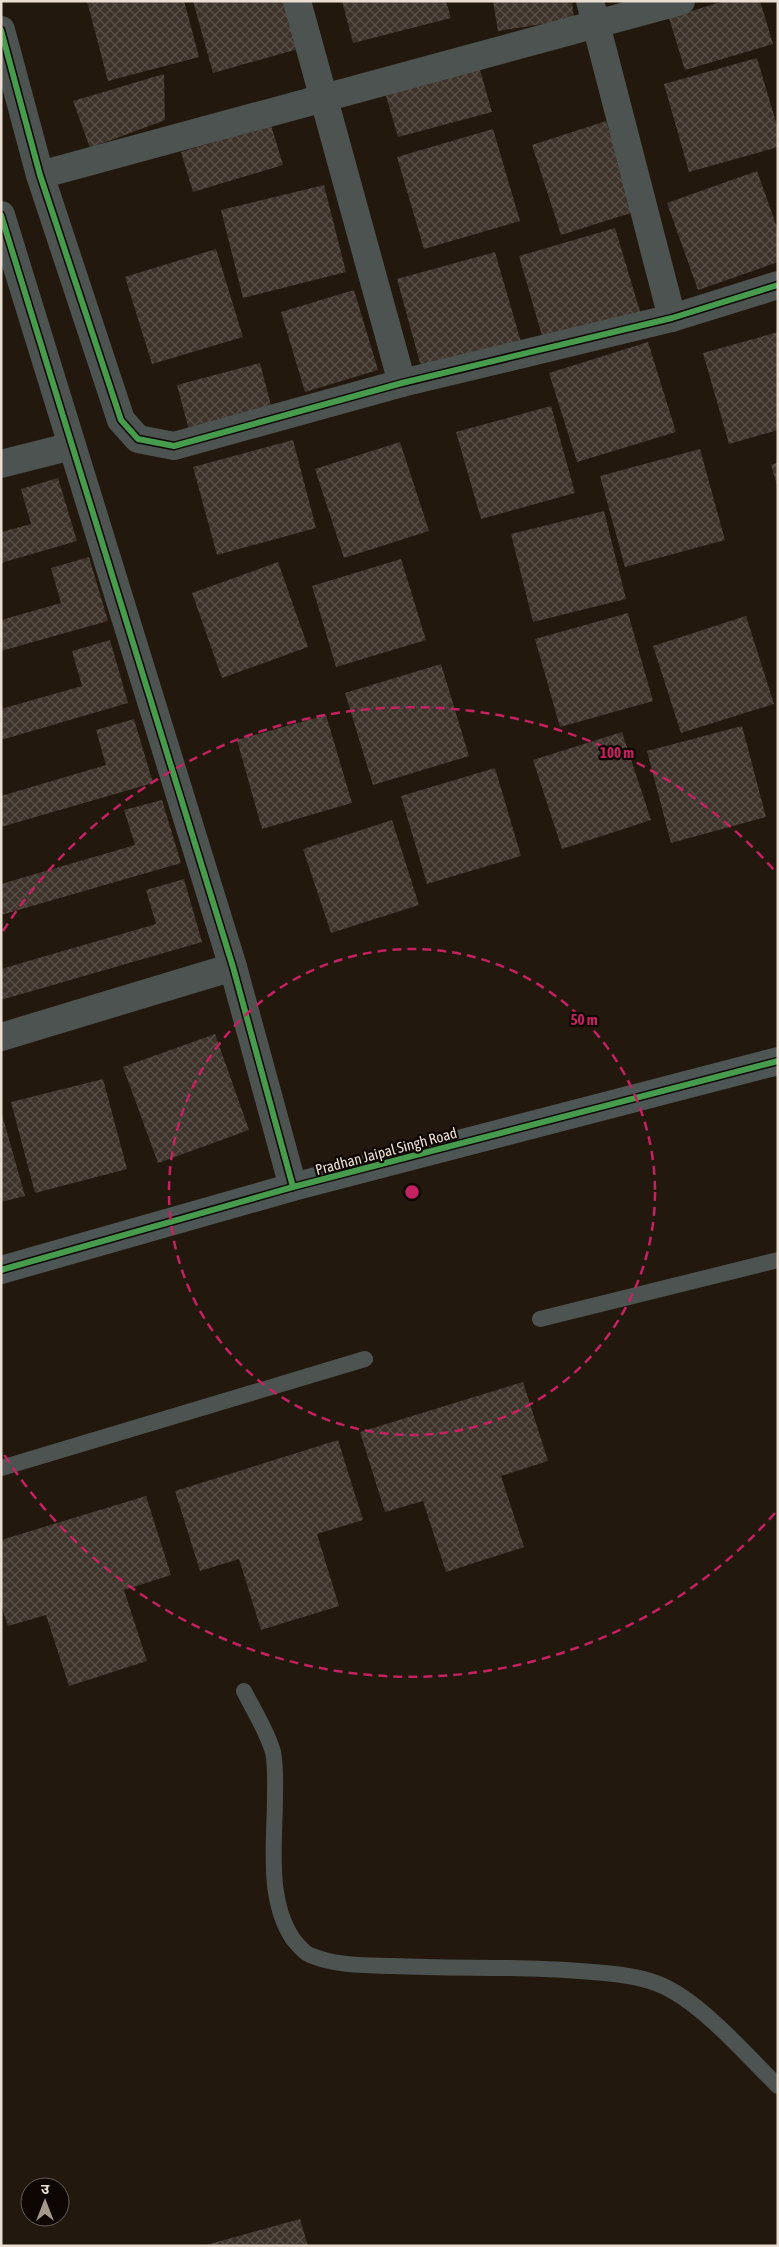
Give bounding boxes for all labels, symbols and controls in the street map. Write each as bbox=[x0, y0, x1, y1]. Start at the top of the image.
text: 100 m bbox=[600, 744, 634, 761]
text: 50 m bbox=[571, 1011, 598, 1028]
street label: Pradhan Jaipal Singh Road bbox=[313, 1124, 459, 1178]
centre of rings bbox=[403, 1183, 421, 1201]
north arrow bbox=[20, 2177, 70, 2227]
text: उ bbox=[41, 2181, 50, 2197]

